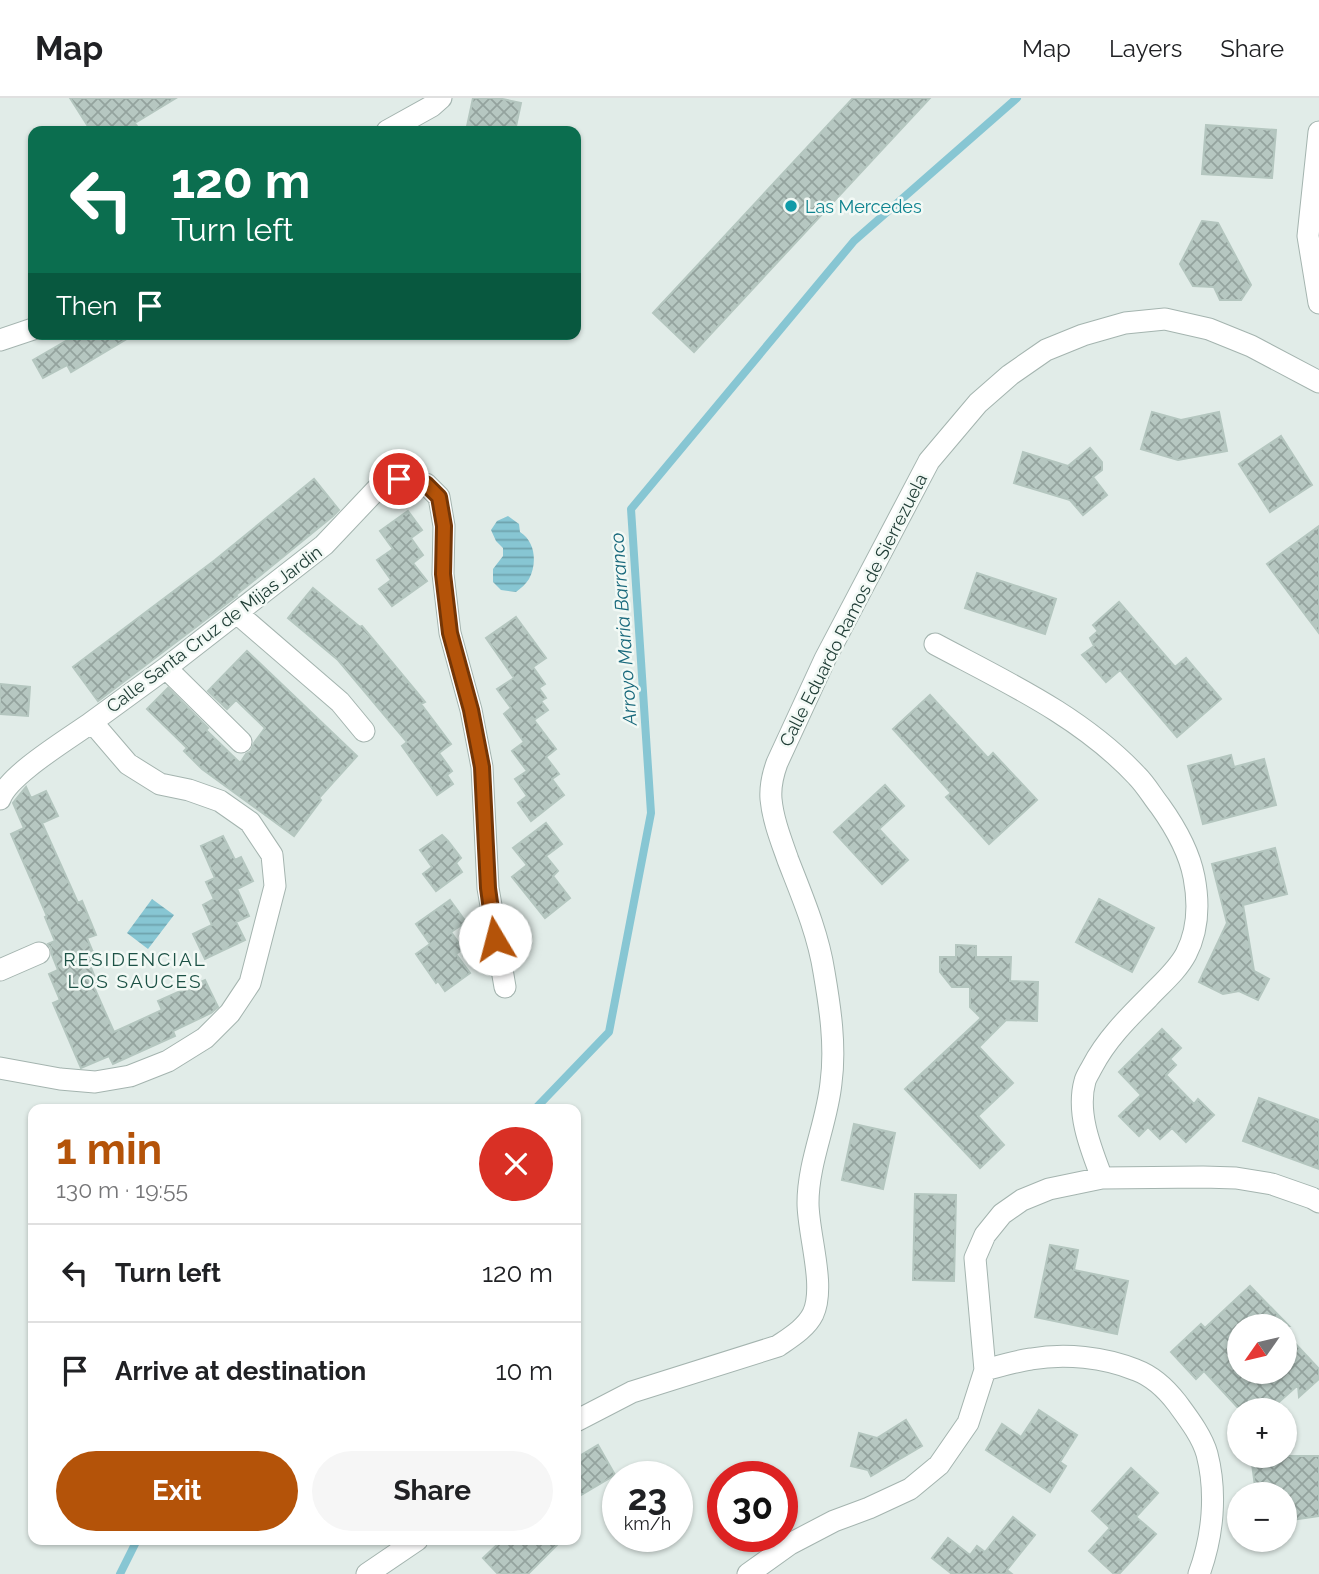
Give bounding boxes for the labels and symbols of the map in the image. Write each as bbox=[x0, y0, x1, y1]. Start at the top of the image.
place label: Las Mercedes bbox=[805, 196, 922, 217]
marker: Las Mercedes bbox=[783, 198, 799, 214]
pin bbox=[369, 449, 429, 509]
street label: Calle Eduardo Ramos de Sierrezuela bbox=[775, 470, 931, 750]
water label: Arroyo Maria Barranco bbox=[605, 532, 641, 727]
street label: Calle Santa Cruz de Mijas Jardin bbox=[102, 541, 326, 717]
position arrow bbox=[458, 902, 532, 976]
district label: RESIDENCIAL LOS SAUCES bbox=[63, 948, 207, 992]
north arrow bbox=[1227, 1314, 1297, 1384]
speed limit sign: 30 bbox=[707, 1461, 798, 1552]

